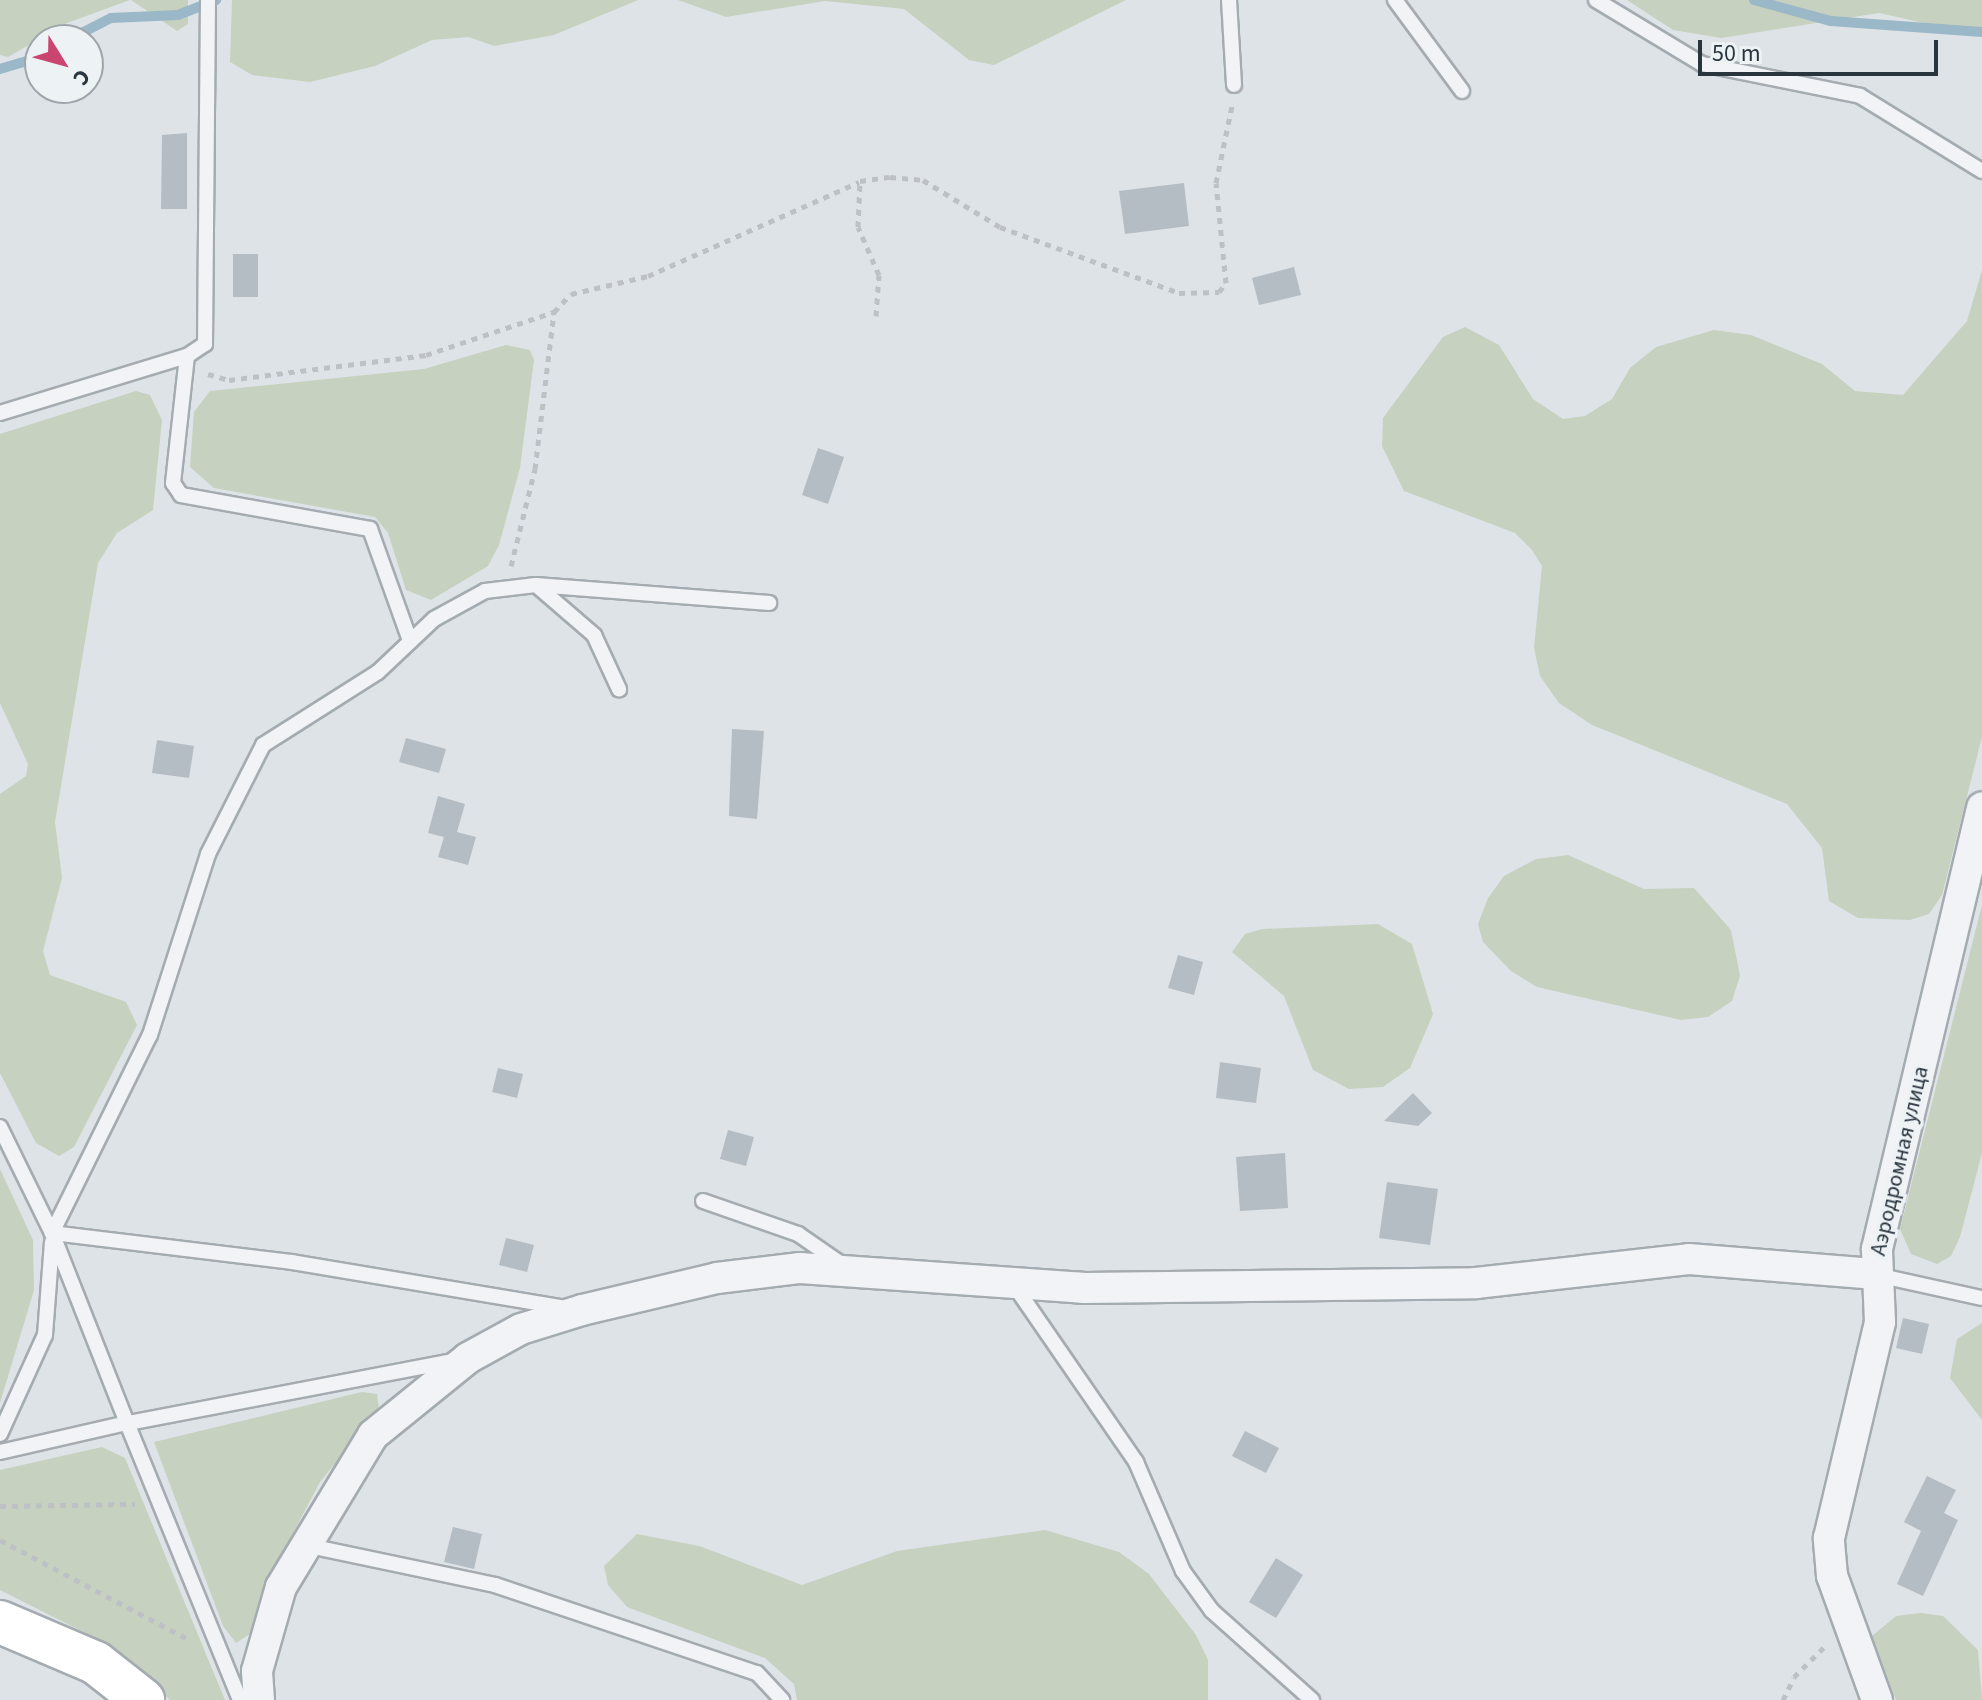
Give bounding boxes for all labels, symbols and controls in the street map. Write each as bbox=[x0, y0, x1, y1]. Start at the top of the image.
north arrow bbox=[24, 24, 104, 104]
scale bar bbox=[1702, 24, 1942, 74]
text: 50 m bbox=[1712, 36, 1761, 71]
text: С bbox=[65, 62, 98, 92]
street label: Аэродромная улица bbox=[1865, 1064, 1935, 1258]

